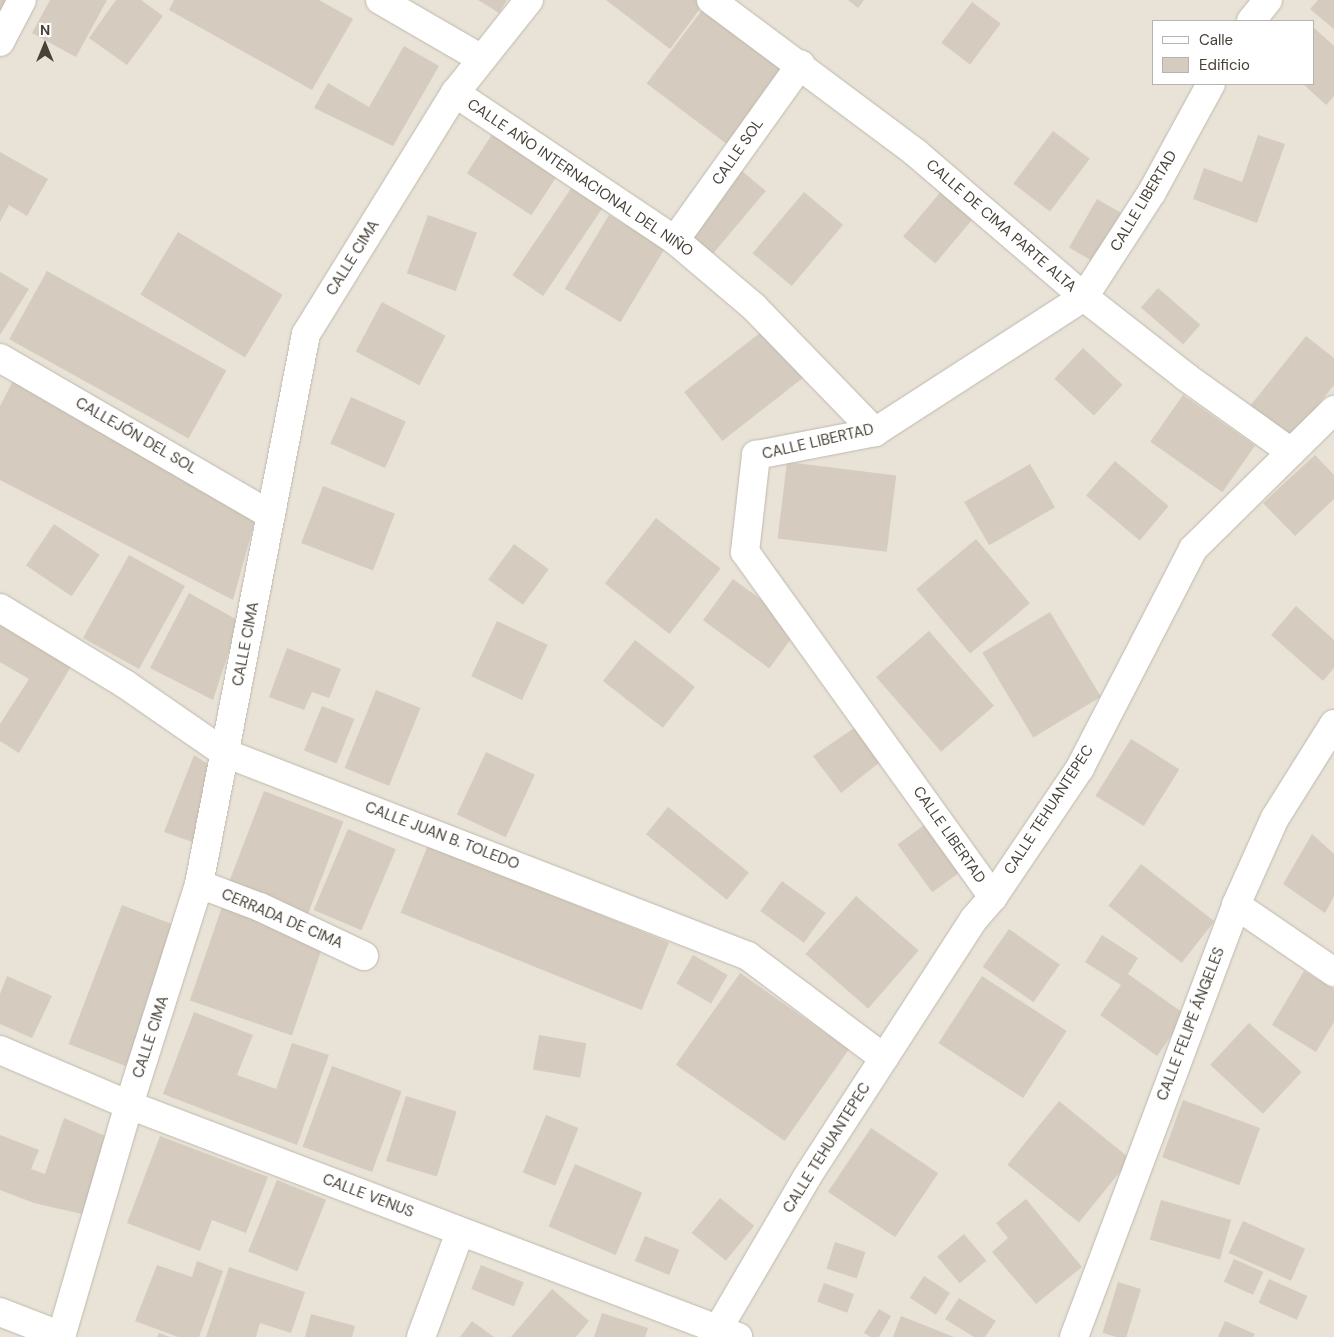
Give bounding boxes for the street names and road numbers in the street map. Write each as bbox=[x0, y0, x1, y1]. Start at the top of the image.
street label: CALLE AÑO INTERNACIONAL DEL NIÑO bbox=[464, 95, 696, 261]
street label: CALLE SOL bbox=[709, 115, 767, 189]
street label: CALLE LIBERTAD bbox=[1107, 147, 1181, 255]
street label: CALLE DE CIMA PARTE ALTA bbox=[922, 156, 1080, 296]
street label: CALLE CIMA bbox=[323, 217, 383, 299]
street label: CALLEJÓN DEL SOL bbox=[72, 394, 200, 478]
street label: CALLE LIBERTAD bbox=[760, 420, 876, 464]
street label: CALLE CIMA bbox=[229, 600, 263, 688]
street label: CALLE TEHUANTEPEC bbox=[1001, 742, 1097, 878]
street label: CALLE LIBERTAD bbox=[909, 783, 989, 887]
street label: CALLE JUAN B. TOLEDO bbox=[362, 798, 522, 874]
street label: CERRADA DE CIMA bbox=[219, 885, 345, 953]
street label: CALLE FELIPE ÁNGELES bbox=[1153, 945, 1229, 1103]
street label: CALLE CIMA bbox=[129, 994, 173, 1080]
street label: CALLE TEHUANTEPEC bbox=[780, 1079, 874, 1217]
street label: CALLE VENUS bbox=[320, 1170, 416, 1222]

